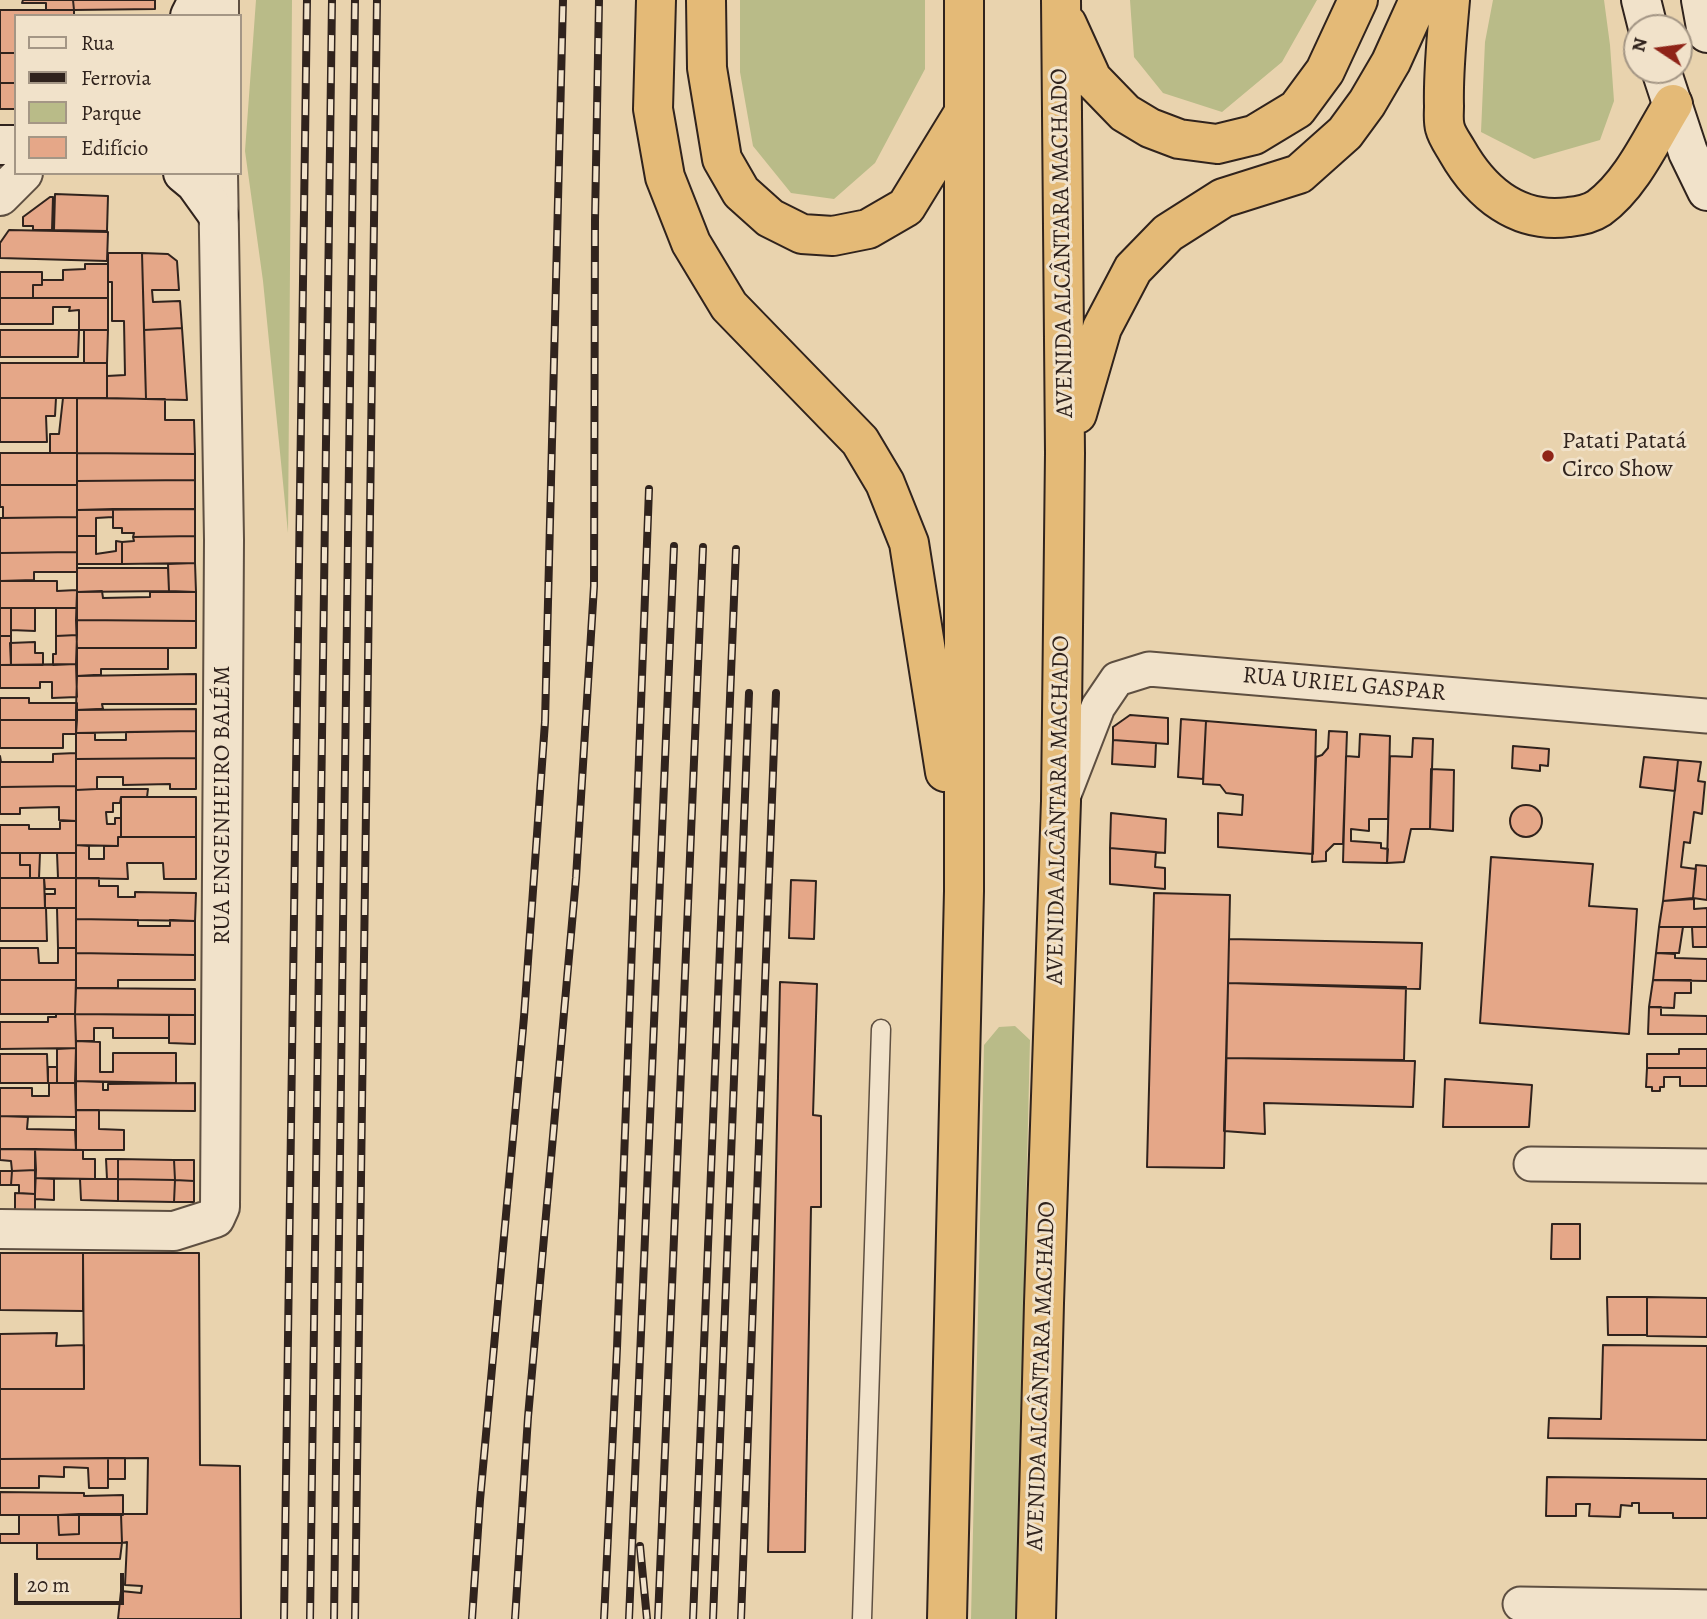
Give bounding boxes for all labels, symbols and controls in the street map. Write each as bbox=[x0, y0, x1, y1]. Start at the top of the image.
legend bbox=[14, 14, 242, 175]
north arrow bbox=[1623, 14, 1693, 84]
text: Rua bbox=[81, 29, 114, 57]
text: N bbox=[1625, 35, 1654, 54]
text: Ferrovia bbox=[81, 64, 151, 92]
street label: AVENIDA ALCÂNTARA MACHADO bbox=[1046, 68, 1080, 418]
text: Parque bbox=[81, 99, 141, 127]
text: Edifício bbox=[81, 134, 148, 162]
place label: Patati Patatá Circo Show bbox=[1562, 428, 1687, 484]
marker: Patati Patatá Circo Show bbox=[1540, 448, 1556, 464]
street label: AVENIDA ALCÂNTARA MACHADO bbox=[1042, 635, 1076, 985]
street label: RUA URIEL GASPAR bbox=[1241, 662, 1447, 708]
street label: RUA ENGENHEIRO BALÉM bbox=[209, 665, 237, 945]
street label: AVENIDA ALCÂNTARA MACHADO bbox=[1022, 1201, 1062, 1551]
scale bar bbox=[18, 1560, 128, 1604]
text: 20 m bbox=[27, 1571, 70, 1599]

